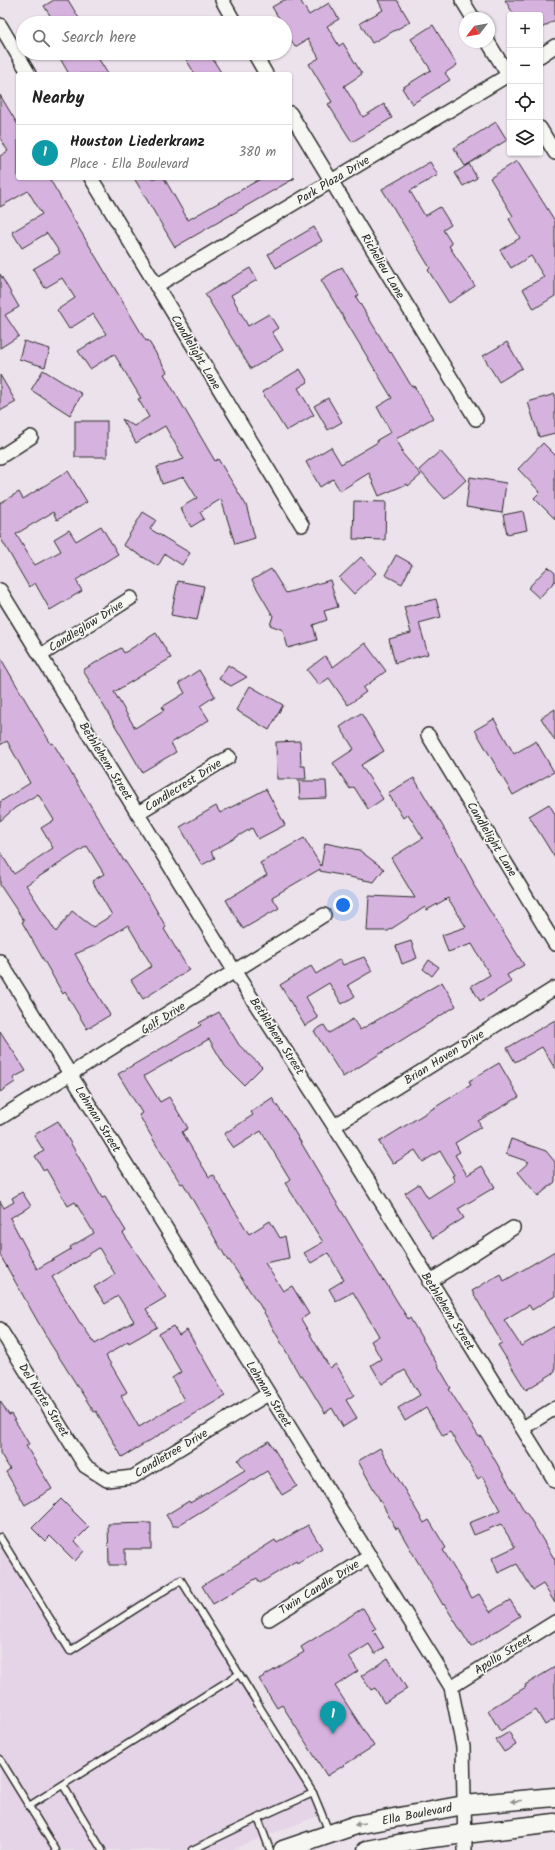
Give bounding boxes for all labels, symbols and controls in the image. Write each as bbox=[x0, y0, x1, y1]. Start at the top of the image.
north arrow bbox=[459, 12, 495, 48]
map controls bbox=[507, 12, 543, 156]
button: + bbox=[507, 12, 543, 48]
search box bbox=[16, 16, 292, 60]
text: Search here bbox=[62, 26, 136, 50]
icon: search bbox=[30, 27, 52, 49]
button: − bbox=[507, 48, 543, 84]
button: locate bbox=[507, 84, 543, 120]
text: Nearby bbox=[32, 85, 84, 112]
button: layers bbox=[507, 120, 543, 156]
text: Houston Liederkranz bbox=[70, 130, 205, 154]
text: 1 bbox=[43, 142, 47, 163]
text: 380 m bbox=[239, 142, 276, 163]
street label: Park Plaza Drive bbox=[293, 151, 374, 210]
text: Place · Ella Boulevard bbox=[70, 154, 189, 175]
street label: Richelieu Lane bbox=[356, 230, 410, 303]
street label: Candlelight Lane bbox=[166, 311, 226, 394]
street label: Candleglow Drive bbox=[45, 595, 128, 657]
street label: Bethlehem Street bbox=[74, 718, 137, 804]
street label: Candlecrest Drive bbox=[141, 754, 226, 817]
street label: Candlelight Lane bbox=[462, 798, 522, 881]
your location bbox=[333, 895, 353, 915]
street label: Bethlehem Street bbox=[244, 994, 309, 1079]
street label: Golf Drive bbox=[137, 997, 190, 1040]
street label: Brian Haven Drive bbox=[400, 1025, 489, 1090]
street label: Lehman Street bbox=[70, 1082, 126, 1156]
street label: Bethlehem Street bbox=[416, 1268, 479, 1354]
street label: Lehman Street bbox=[241, 1357, 297, 1431]
street label: Del Norte Street bbox=[13, 1360, 74, 1441]
street label: Candletree Drive bbox=[131, 1424, 212, 1483]
street label: Twin Candle Drive bbox=[275, 1555, 364, 1620]
street label: Apollo Street bbox=[471, 1629, 536, 1680]
pin: 1 bbox=[320, 1701, 346, 1734]
one-way arrow bbox=[510, 1797, 522, 1804]
street label: Ella Boulevard bbox=[380, 1798, 455, 1831]
one-way arrow bbox=[354, 1822, 366, 1828]

